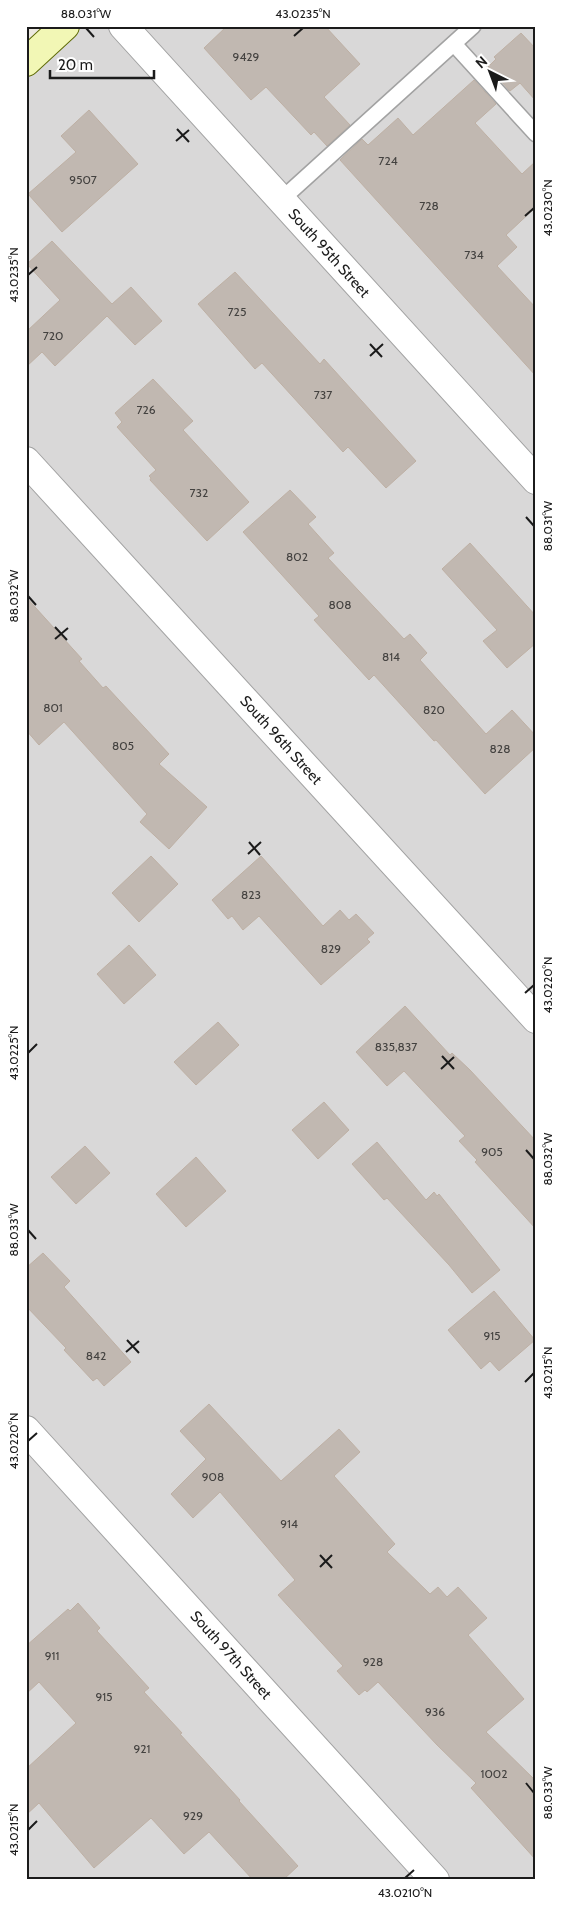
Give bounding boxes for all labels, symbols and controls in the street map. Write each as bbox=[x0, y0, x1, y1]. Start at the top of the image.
text: 88.031°W bbox=[61, 6, 112, 21]
text: 43.0235°N bbox=[275, 6, 331, 21]
scale bar bbox=[50, 48, 154, 80]
north arrow bbox=[464, 48, 514, 98]
house number: 9429 bbox=[233, 49, 260, 64]
text: N bbox=[472, 52, 491, 72]
text: 20 m bbox=[58, 56, 93, 74]
house number: 724 bbox=[378, 153, 398, 168]
house number: 9507 bbox=[69, 172, 97, 187]
text: 43.0230°N bbox=[540, 179, 555, 237]
house number: 728 bbox=[419, 198, 439, 213]
street label: South 95th Street bbox=[284, 205, 374, 301]
text: 43.0235°N bbox=[6, 247, 21, 303]
house number: 734 bbox=[464, 247, 484, 262]
house number: 725 bbox=[228, 304, 246, 319]
house number: 720 bbox=[43, 328, 63, 343]
house number: 737 bbox=[314, 387, 332, 402]
house number: 726 bbox=[136, 402, 156, 417]
house number: 732 bbox=[190, 485, 208, 500]
text: 88.031°W bbox=[540, 500, 555, 551]
house number: 802 bbox=[286, 549, 308, 564]
text: 88.032°W bbox=[6, 569, 21, 622]
house number: 808 bbox=[329, 597, 351, 612]
house number: 814 bbox=[382, 649, 400, 664]
street label: South 96th Street bbox=[236, 692, 326, 788]
house number: 801 bbox=[43, 700, 63, 715]
house number: 820 bbox=[423, 702, 445, 717]
house number: 805 bbox=[112, 738, 134, 753]
house number: 828 bbox=[490, 741, 510, 756]
house number: 823 bbox=[241, 887, 261, 902]
house number: 829 bbox=[321, 941, 341, 956]
text: 43.0220°N bbox=[540, 957, 555, 1014]
text: 43.0225°N bbox=[6, 1025, 21, 1081]
house number: 835,837 bbox=[375, 1039, 417, 1054]
text: 88.032°W bbox=[540, 1132, 555, 1185]
house number: 905 bbox=[481, 1144, 503, 1159]
text: 88.033°W bbox=[6, 1203, 21, 1257]
house number: 915 bbox=[483, 1328, 501, 1343]
text: 43.0215°N bbox=[540, 1347, 555, 1399]
house number: 842 bbox=[86, 1348, 106, 1363]
text: 43.0220°N bbox=[6, 1413, 21, 1470]
house number: 908 bbox=[202, 1469, 224, 1484]
house number: 914 bbox=[280, 1516, 298, 1531]
street label: South 97th Street bbox=[187, 1607, 275, 1703]
house number: 911 bbox=[45, 1648, 59, 1663]
house number: 928 bbox=[363, 1654, 383, 1669]
house number: 915 bbox=[95, 1689, 113, 1704]
house number: 936 bbox=[425, 1704, 445, 1719]
house number: 921 bbox=[133, 1741, 151, 1756]
house number: 1002 bbox=[481, 1766, 507, 1781]
text: 88.033°W bbox=[540, 1766, 555, 1820]
text: 43.0215°N bbox=[6, 1804, 21, 1856]
house number: 929 bbox=[183, 1808, 203, 1823]
text: 43.0210°N bbox=[378, 1885, 432, 1900]

